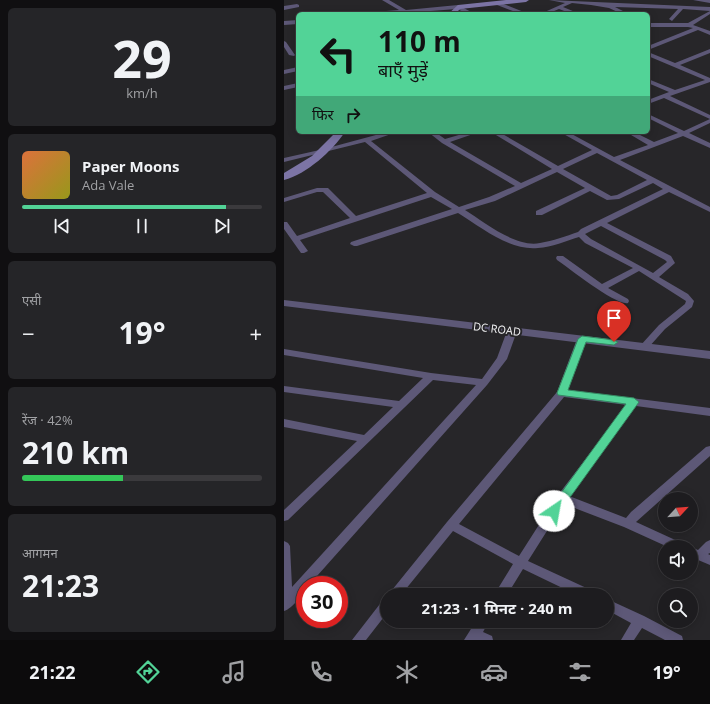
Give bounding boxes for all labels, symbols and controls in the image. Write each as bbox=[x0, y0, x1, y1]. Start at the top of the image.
text: 29 bbox=[112, 22, 172, 93]
text: 110 m bbox=[378, 22, 461, 60]
icon: left bbox=[312, 28, 364, 80]
text: बाएँ मुड़ें bbox=[378, 58, 428, 82]
text: km/h bbox=[126, 84, 158, 102]
text: फिर bbox=[312, 104, 334, 124]
icon: right bbox=[342, 104, 364, 126]
text: Paper Moons bbox=[82, 156, 180, 176]
text: Ada Vale bbox=[82, 176, 134, 194]
icon: previous bbox=[51, 215, 73, 237]
icon: pause bbox=[131, 215, 153, 237]
icon: next bbox=[211, 215, 233, 237]
text: एसी bbox=[22, 291, 41, 309]
pin bbox=[597, 301, 631, 342]
icon: arrive bbox=[603, 307, 625, 329]
text: 19° bbox=[118, 312, 166, 353]
text: − bbox=[22, 318, 35, 348]
text: + bbox=[249, 318, 262, 348]
street label: DC ROAD bbox=[472, 318, 522, 339]
text: रेंज · 42% bbox=[22, 411, 73, 429]
text: 210 km bbox=[22, 432, 129, 473]
position arrow bbox=[533, 490, 575, 532]
north arrow bbox=[658, 492, 698, 532]
map controls bbox=[658, 492, 698, 628]
button: sound bbox=[658, 540, 698, 580]
text: आगमन bbox=[22, 544, 58, 562]
text: 21:23 bbox=[22, 565, 99, 606]
speed limit sign: 30 bbox=[296, 576, 348, 628]
button: search bbox=[658, 588, 698, 628]
text: 21:23 · 1 मिनट · 240 m bbox=[421, 598, 573, 618]
icon: directions bbox=[134, 658, 162, 686]
icon: music bbox=[220, 658, 248, 686]
icon: phone bbox=[307, 658, 335, 686]
icon: climate bbox=[393, 658, 421, 686]
icon: car bbox=[480, 658, 508, 686]
icon: filters bbox=[566, 658, 594, 686]
text: 21:22 bbox=[29, 660, 76, 684]
text: 19° bbox=[652, 660, 681, 684]

